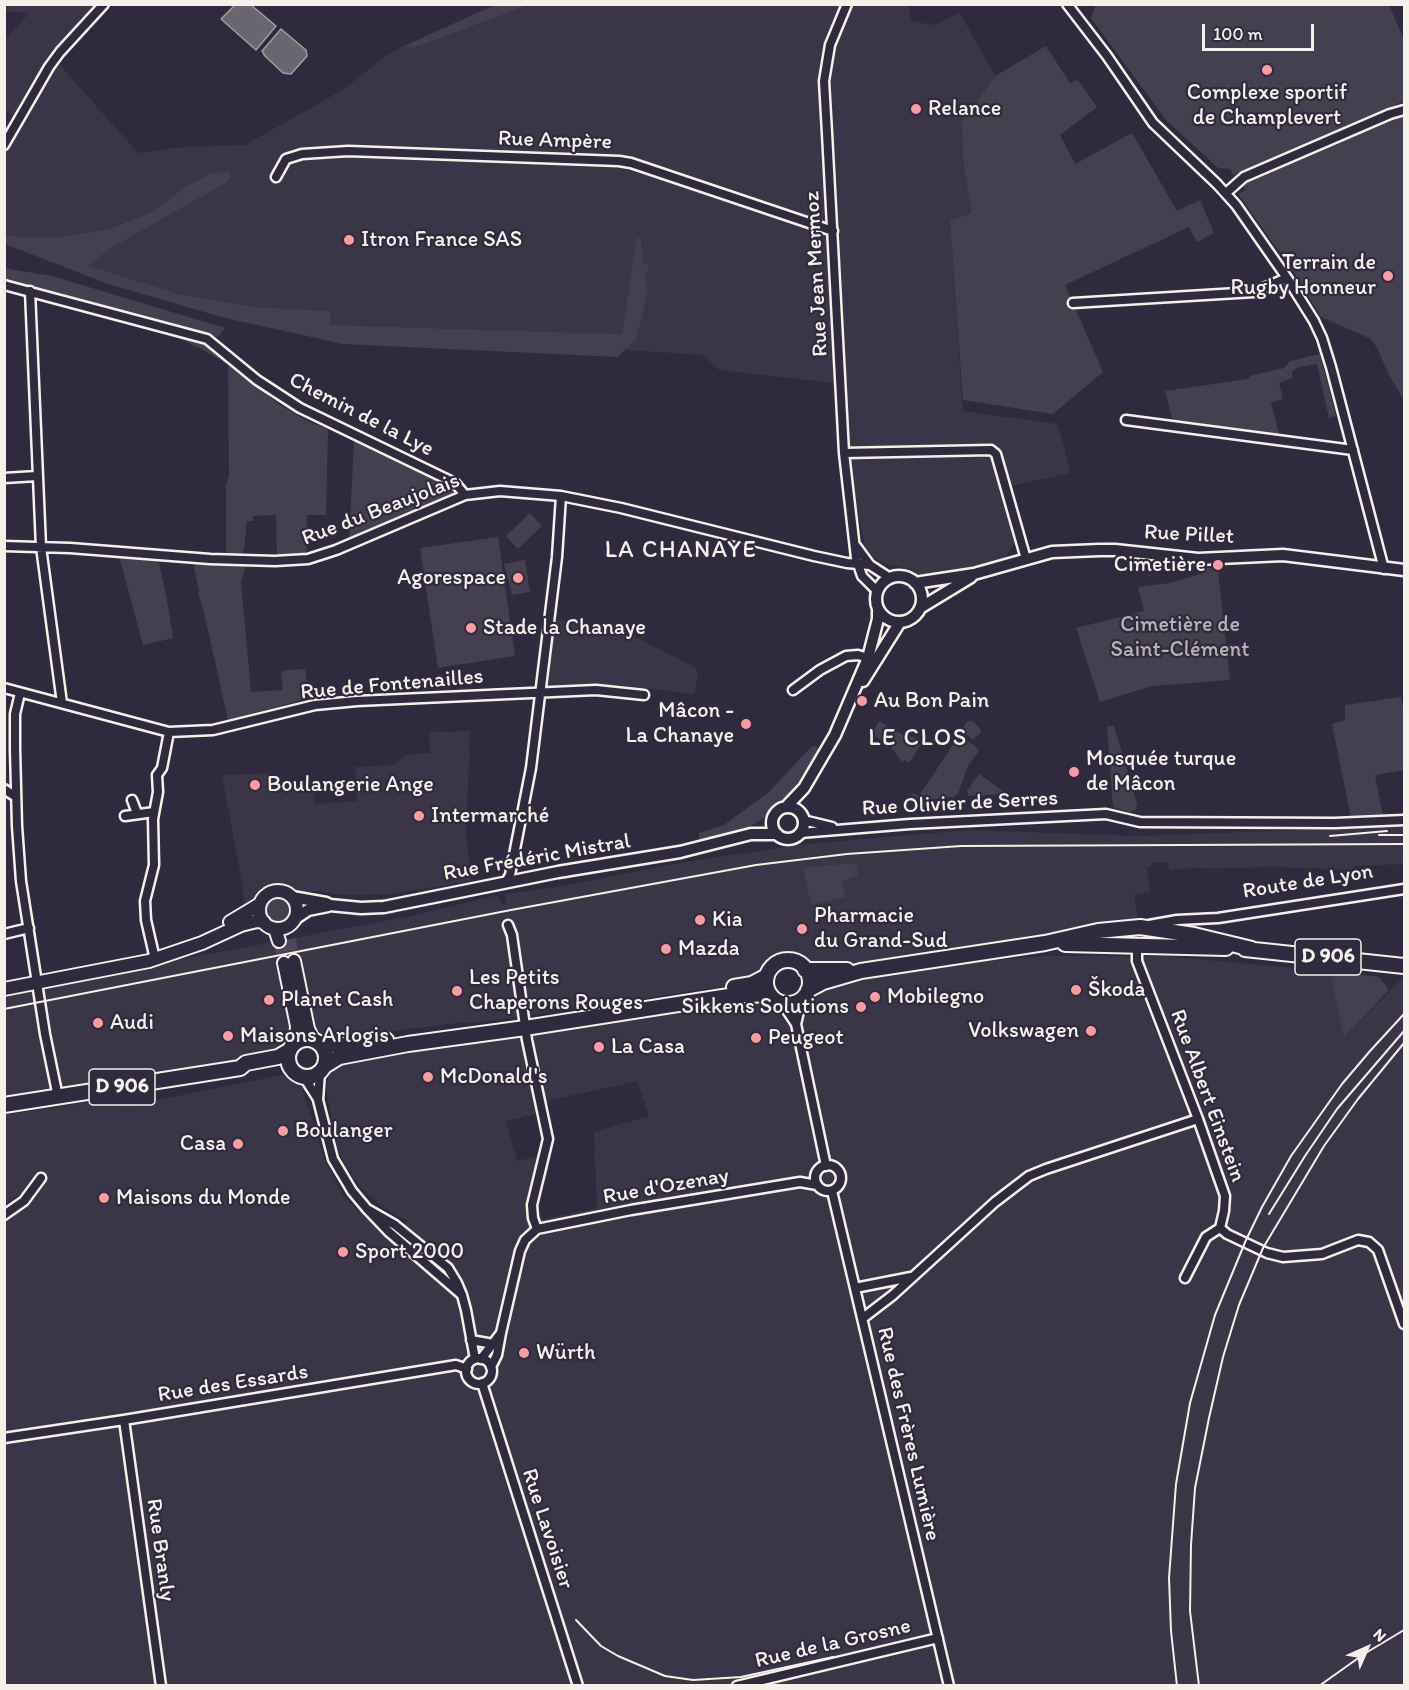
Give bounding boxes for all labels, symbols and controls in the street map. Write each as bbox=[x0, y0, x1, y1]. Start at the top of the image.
scale bar bbox=[1205, 12, 1318, 50]
text: 100 m bbox=[1213, 23, 1263, 45]
marker: Complexe sportif de Champlevert bbox=[1260, 63, 1274, 77]
place label: Complexe sportif de Champlevert bbox=[1187, 80, 1347, 132]
place label: Relance bbox=[928, 96, 1001, 122]
marker: Relance bbox=[909, 102, 923, 116]
street label: Rue Ampère bbox=[498, 126, 612, 156]
street label: Rue Jean Mermoz bbox=[799, 190, 835, 358]
place label: Itron France SAS bbox=[361, 227, 522, 253]
marker: Itron France SAS bbox=[342, 233, 356, 247]
place label: Terrain de Rugby Honneur bbox=[1230, 250, 1376, 302]
marker: Terrain de Rugby Honneur bbox=[1381, 269, 1395, 283]
street label: Chemin de la Lye bbox=[284, 367, 438, 463]
street label: Rue du Beaujolais bbox=[298, 468, 464, 552]
street label: Rue Pillet bbox=[1143, 519, 1235, 551]
district label: LA CHANAYE bbox=[604, 537, 758, 565]
place label: Cimetière bbox=[1114, 552, 1206, 578]
marker: Cimetière bbox=[1211, 558, 1225, 572]
place label: Agorespace bbox=[397, 565, 506, 591]
marker: Agorespace bbox=[511, 571, 525, 585]
park label: Cimetière de Saint-Clément bbox=[1111, 612, 1249, 664]
place label: Stade la Chanaye bbox=[483, 615, 646, 641]
marker: Stade la Chanaye bbox=[464, 621, 478, 635]
street label: Rue de Fontenailles bbox=[299, 664, 485, 706]
place label: Au Bon Pain bbox=[874, 688, 989, 714]
marker: Au Bon Pain bbox=[855, 694, 869, 708]
place label: Mâcon - La Chanaye bbox=[625, 698, 734, 750]
marker: Mâcon - La Chanaye bbox=[739, 717, 753, 731]
district label: LE CLOS bbox=[868, 725, 968, 753]
place label: Mosquée turque de Mâcon bbox=[1086, 746, 1236, 798]
marker: Mosquée turque de Mâcon bbox=[1067, 765, 1081, 779]
place label: Boulangerie Ange bbox=[267, 772, 434, 798]
marker: Boulangerie Ange bbox=[248, 778, 262, 792]
street label: Rue Olivier de Serres bbox=[861, 786, 1059, 822]
place label: Intermarché bbox=[431, 803, 549, 829]
marker: Intermarché bbox=[412, 809, 426, 823]
street label: Rue Frédéric Mistral bbox=[441, 829, 633, 887]
street label: Route de Lyon bbox=[1241, 859, 1375, 905]
place label: Pharmacie du Grand-Sud bbox=[814, 903, 948, 954]
place label: Kia bbox=[712, 907, 743, 933]
marker: Kia bbox=[693, 913, 707, 927]
marker: Pharmacie du Grand-Sud bbox=[795, 922, 809, 936]
place label: Mazda bbox=[678, 936, 740, 962]
road number: D 906 bbox=[1295, 939, 1361, 975]
marker: Mazda bbox=[659, 942, 673, 956]
place label: Les Petits Chaperons Rouges bbox=[469, 965, 643, 1016]
place label: Škoda bbox=[1088, 977, 1145, 1003]
marker: Škoda bbox=[1069, 983, 1083, 997]
marker: Les Petits Chaperons Rouges bbox=[450, 984, 464, 998]
place label: Mobilegno bbox=[887, 984, 984, 1010]
place label: Planet Cash bbox=[281, 987, 393, 1013]
marker: Mobilegno bbox=[868, 990, 882, 1004]
marker: Planet Cash bbox=[262, 993, 276, 1007]
place label: Sikkens Solutions bbox=[682, 994, 849, 1020]
marker: Sikkens Solutions bbox=[854, 1000, 868, 1014]
street label: Rue Albert Einstein bbox=[1164, 1006, 1250, 1186]
place label: Audi bbox=[110, 1010, 154, 1036]
marker: Audi bbox=[91, 1016, 105, 1030]
place label: Volkswagen bbox=[968, 1018, 1079, 1044]
place label: Maisons Arlogis bbox=[240, 1023, 389, 1049]
marker: Volkswagen bbox=[1084, 1024, 1098, 1038]
place label: Peugeot bbox=[768, 1025, 844, 1051]
marker: Maisons Arlogis bbox=[221, 1029, 235, 1043]
marker: Peugeot bbox=[749, 1031, 763, 1045]
place label: La Casa bbox=[611, 1034, 685, 1060]
marker: La Casa bbox=[592, 1040, 606, 1054]
place label: McDonald's bbox=[440, 1064, 548, 1090]
road number: D 906 bbox=[89, 1069, 155, 1105]
marker: McDonald's bbox=[421, 1070, 435, 1084]
place label: Boulanger bbox=[295, 1118, 392, 1144]
marker: Boulanger bbox=[276, 1124, 290, 1138]
place label: Casa bbox=[180, 1131, 226, 1157]
marker: Casa bbox=[231, 1137, 245, 1151]
street label: Rue d'Ozenay bbox=[601, 1163, 731, 1211]
place label: Maisons du Monde bbox=[116, 1185, 290, 1211]
marker: Maisons du Monde bbox=[97, 1191, 111, 1205]
place label: Sport 2000 bbox=[355, 1239, 464, 1265]
marker: Sport 2000 bbox=[336, 1245, 350, 1259]
street label: Rue des Frères Lumière bbox=[871, 1324, 945, 1544]
place label: Würth bbox=[536, 1340, 596, 1366]
marker: Würth bbox=[517, 1346, 531, 1360]
street label: Rue des Essards bbox=[156, 1359, 310, 1409]
street label: Rue Lavoisier bbox=[515, 1466, 579, 1592]
street label: Rue Branly bbox=[140, 1497, 180, 1603]
street label: Rue de la Grosne bbox=[753, 1613, 913, 1675]
north arrow bbox=[1337, 1618, 1397, 1678]
text: N bbox=[1370, 1624, 1391, 1645]

